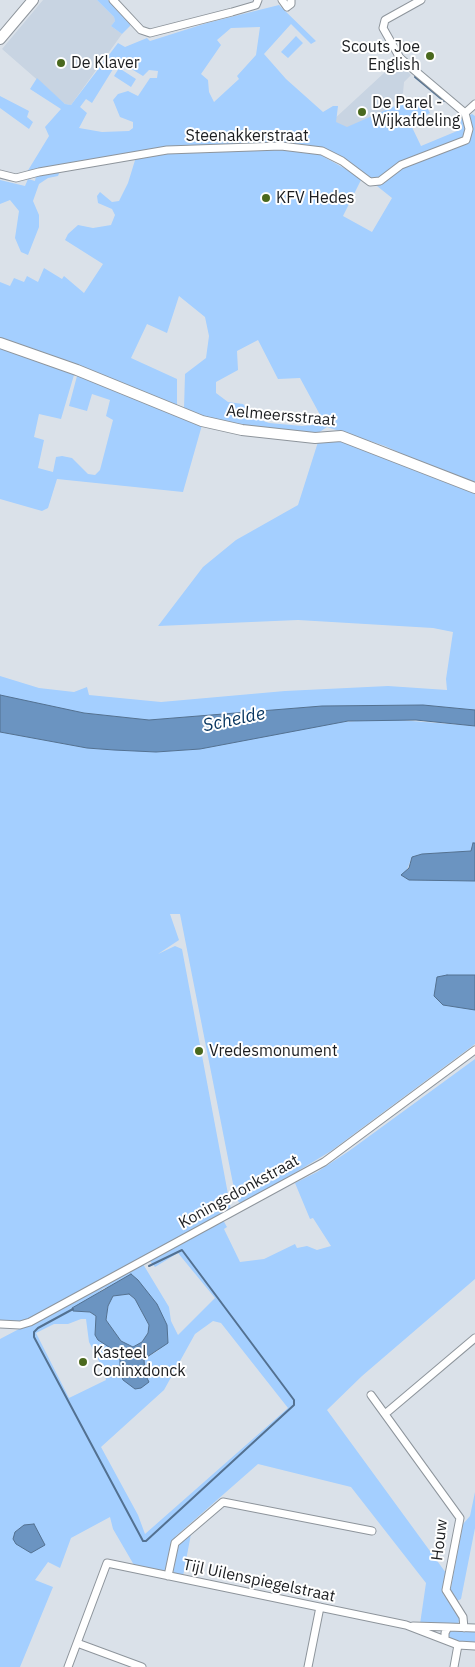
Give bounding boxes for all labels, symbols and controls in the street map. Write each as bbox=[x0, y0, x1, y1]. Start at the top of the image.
place label: Scouts Joe English bbox=[342, 37, 420, 75]
marker: Scouts Joe English bbox=[424, 50, 436, 62]
place label: De Klaver bbox=[71, 53, 140, 73]
marker: De Klaver bbox=[55, 57, 67, 69]
place label: De Parel - Wijkafdeling bbox=[372, 93, 460, 131]
marker: De Parel - Wijkafdeling bbox=[356, 106, 368, 118]
street label: Steenakkerstraat bbox=[185, 126, 309, 146]
place label: KFV Hedes bbox=[276, 188, 355, 208]
marker: KFV Hedes bbox=[260, 192, 272, 204]
street label: Aelmeersstraat bbox=[225, 402, 337, 430]
water label: Schelde bbox=[201, 703, 267, 737]
place label: Vredesmonument bbox=[209, 1041, 337, 1061]
marker: Vredesmonument bbox=[193, 1045, 205, 1057]
street label: Koningsdonkstraat bbox=[176, 1151, 302, 1233]
place label: Kasteel Coninxdonck bbox=[93, 1343, 186, 1381]
marker: Kasteel Coninxdonck bbox=[77, 1356, 89, 1368]
street label: Houw bbox=[428, 1518, 452, 1562]
street label: Tijl Uilenspiegelstraat bbox=[181, 1555, 337, 1607]

